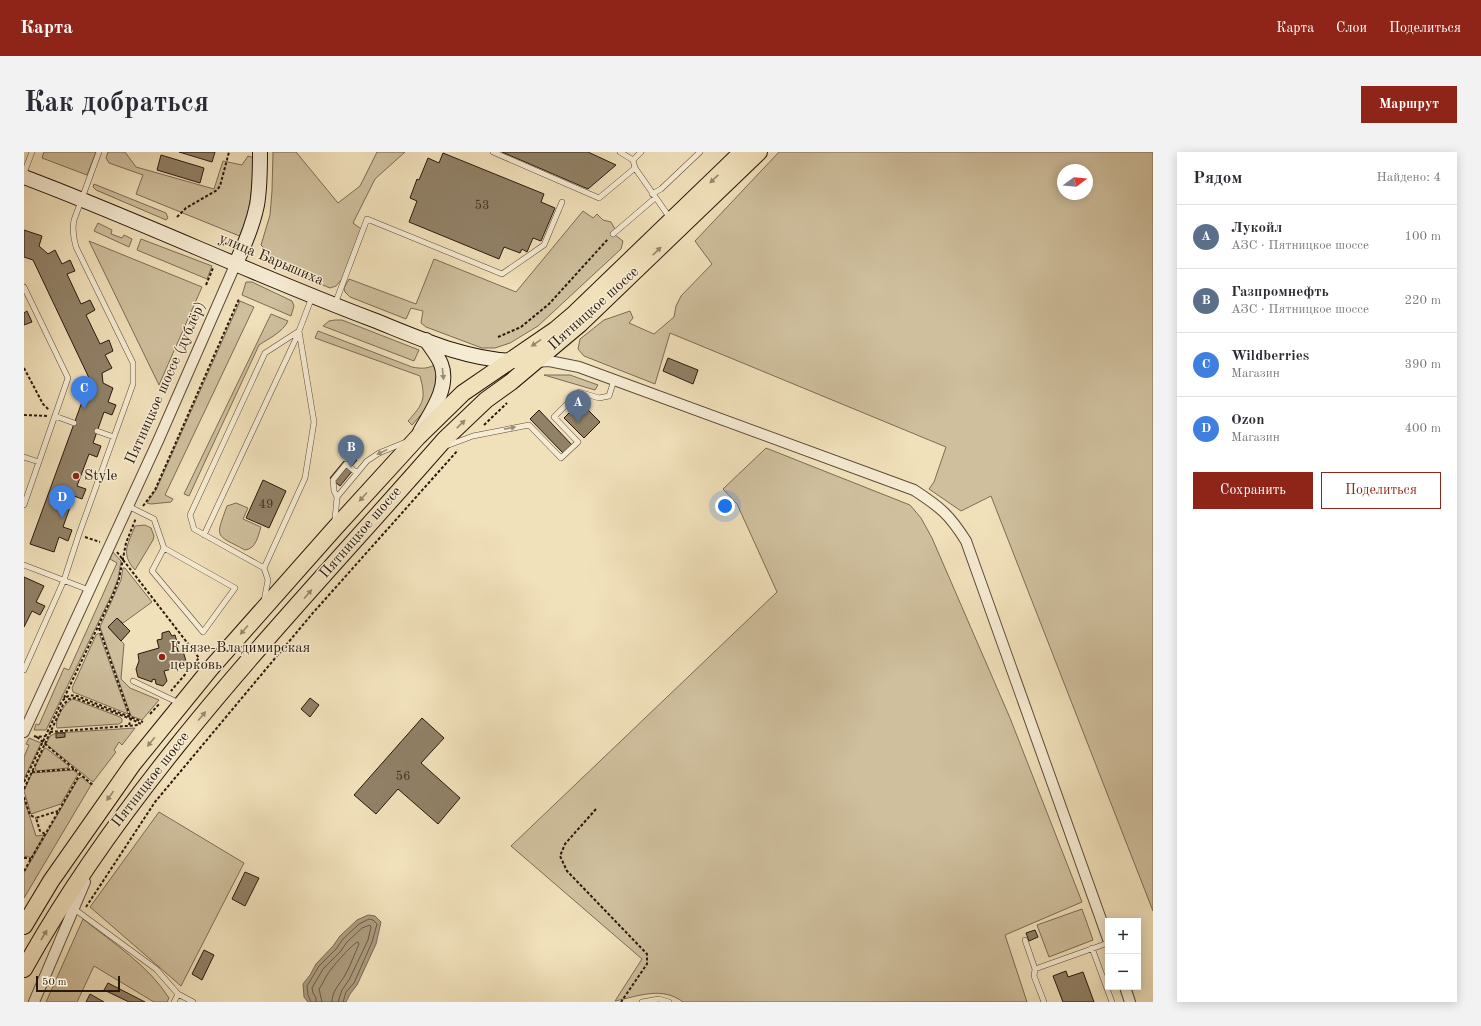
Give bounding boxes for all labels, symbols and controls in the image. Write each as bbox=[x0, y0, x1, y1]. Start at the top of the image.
text: Карта bbox=[20, 19, 73, 38]
text: Карта bbox=[1276, 21, 1314, 35]
text: Слои bbox=[1336, 21, 1367, 35]
text: Поделиться bbox=[1389, 21, 1461, 35]
button: Маршрут bbox=[1361, 86, 1457, 123]
text: Как добраться bbox=[24, 90, 209, 118]
north arrow bbox=[1057, 164, 1093, 200]
text: Рядом bbox=[1193, 170, 1242, 187]
text: Найдено: 4 bbox=[1377, 171, 1441, 184]
one-way arrow bbox=[709, 174, 719, 184]
house number: 53 bbox=[474, 199, 490, 212]
text: Лукойл bbox=[1231, 221, 1282, 236]
text: A bbox=[1201, 230, 1211, 243]
text: 100 m bbox=[1404, 230, 1441, 243]
street label: улица Барышиха bbox=[216, 231, 326, 289]
text: АЗС · Пятницкое шоссе bbox=[1231, 239, 1369, 252]
one-way arrow bbox=[652, 246, 662, 256]
street label: Пятницкое шоссе bbox=[546, 265, 642, 353]
text: Газпромнефть bbox=[1231, 285, 1329, 300]
text: B bbox=[1201, 294, 1211, 307]
text: 220 m bbox=[1404, 294, 1441, 307]
street label: Пятницкое шоссе (дублёр) bbox=[123, 299, 209, 467]
text: АЗС · Пятницкое шоссе bbox=[1231, 303, 1369, 316]
one-way arrow bbox=[531, 339, 541, 347]
text: Wildberries bbox=[1231, 349, 1309, 364]
text: C bbox=[1202, 358, 1210, 371]
text: 390 m bbox=[1404, 358, 1441, 371]
text: Магазин bbox=[1231, 367, 1280, 380]
one-way arrow bbox=[440, 368, 446, 380]
pin: C bbox=[71, 376, 97, 409]
pin: A bbox=[565, 390, 591, 423]
text: Ozon bbox=[1231, 413, 1264, 428]
one-way arrow bbox=[456, 419, 466, 429]
text: D bbox=[1201, 422, 1211, 435]
text: 400 m bbox=[1404, 422, 1441, 435]
one-way arrow bbox=[504, 425, 516, 431]
text: Магазин bbox=[1231, 431, 1280, 444]
pin: B bbox=[338, 435, 364, 468]
one-way arrow bbox=[376, 449, 388, 455]
place label: Style bbox=[84, 469, 118, 484]
marker: Style bbox=[71, 471, 81, 481]
button: Сохранить bbox=[1193, 472, 1313, 509]
button: Поделиться bbox=[1321, 472, 1441, 509]
street label: Пятницкое шоссе bbox=[317, 484, 405, 582]
pin: D bbox=[49, 485, 75, 518]
one-way arrow bbox=[359, 492, 368, 502]
your location bbox=[715, 496, 735, 516]
house number: 49 bbox=[258, 498, 274, 511]
one-way arrow bbox=[304, 588, 313, 599]
one-way arrow bbox=[240, 625, 249, 636]
place label: Князе-Владимирская церковь bbox=[170, 641, 311, 673]
marker: Князе-Владимирская церковь bbox=[157, 652, 167, 662]
one-way arrow bbox=[197, 711, 206, 722]
street label: Пятницкое шоссе bbox=[109, 730, 193, 830]
one-way arrow bbox=[147, 736, 156, 747]
house number: 56 bbox=[395, 770, 411, 783]
one-way arrow bbox=[106, 790, 114, 801]
map controls bbox=[1105, 918, 1141, 990]
button: + bbox=[1105, 918, 1141, 954]
one-way arrow bbox=[40, 930, 48, 940]
button: − bbox=[1105, 954, 1141, 990]
scale bar bbox=[36, 974, 120, 993]
text: 50 m bbox=[42, 977, 67, 988]

